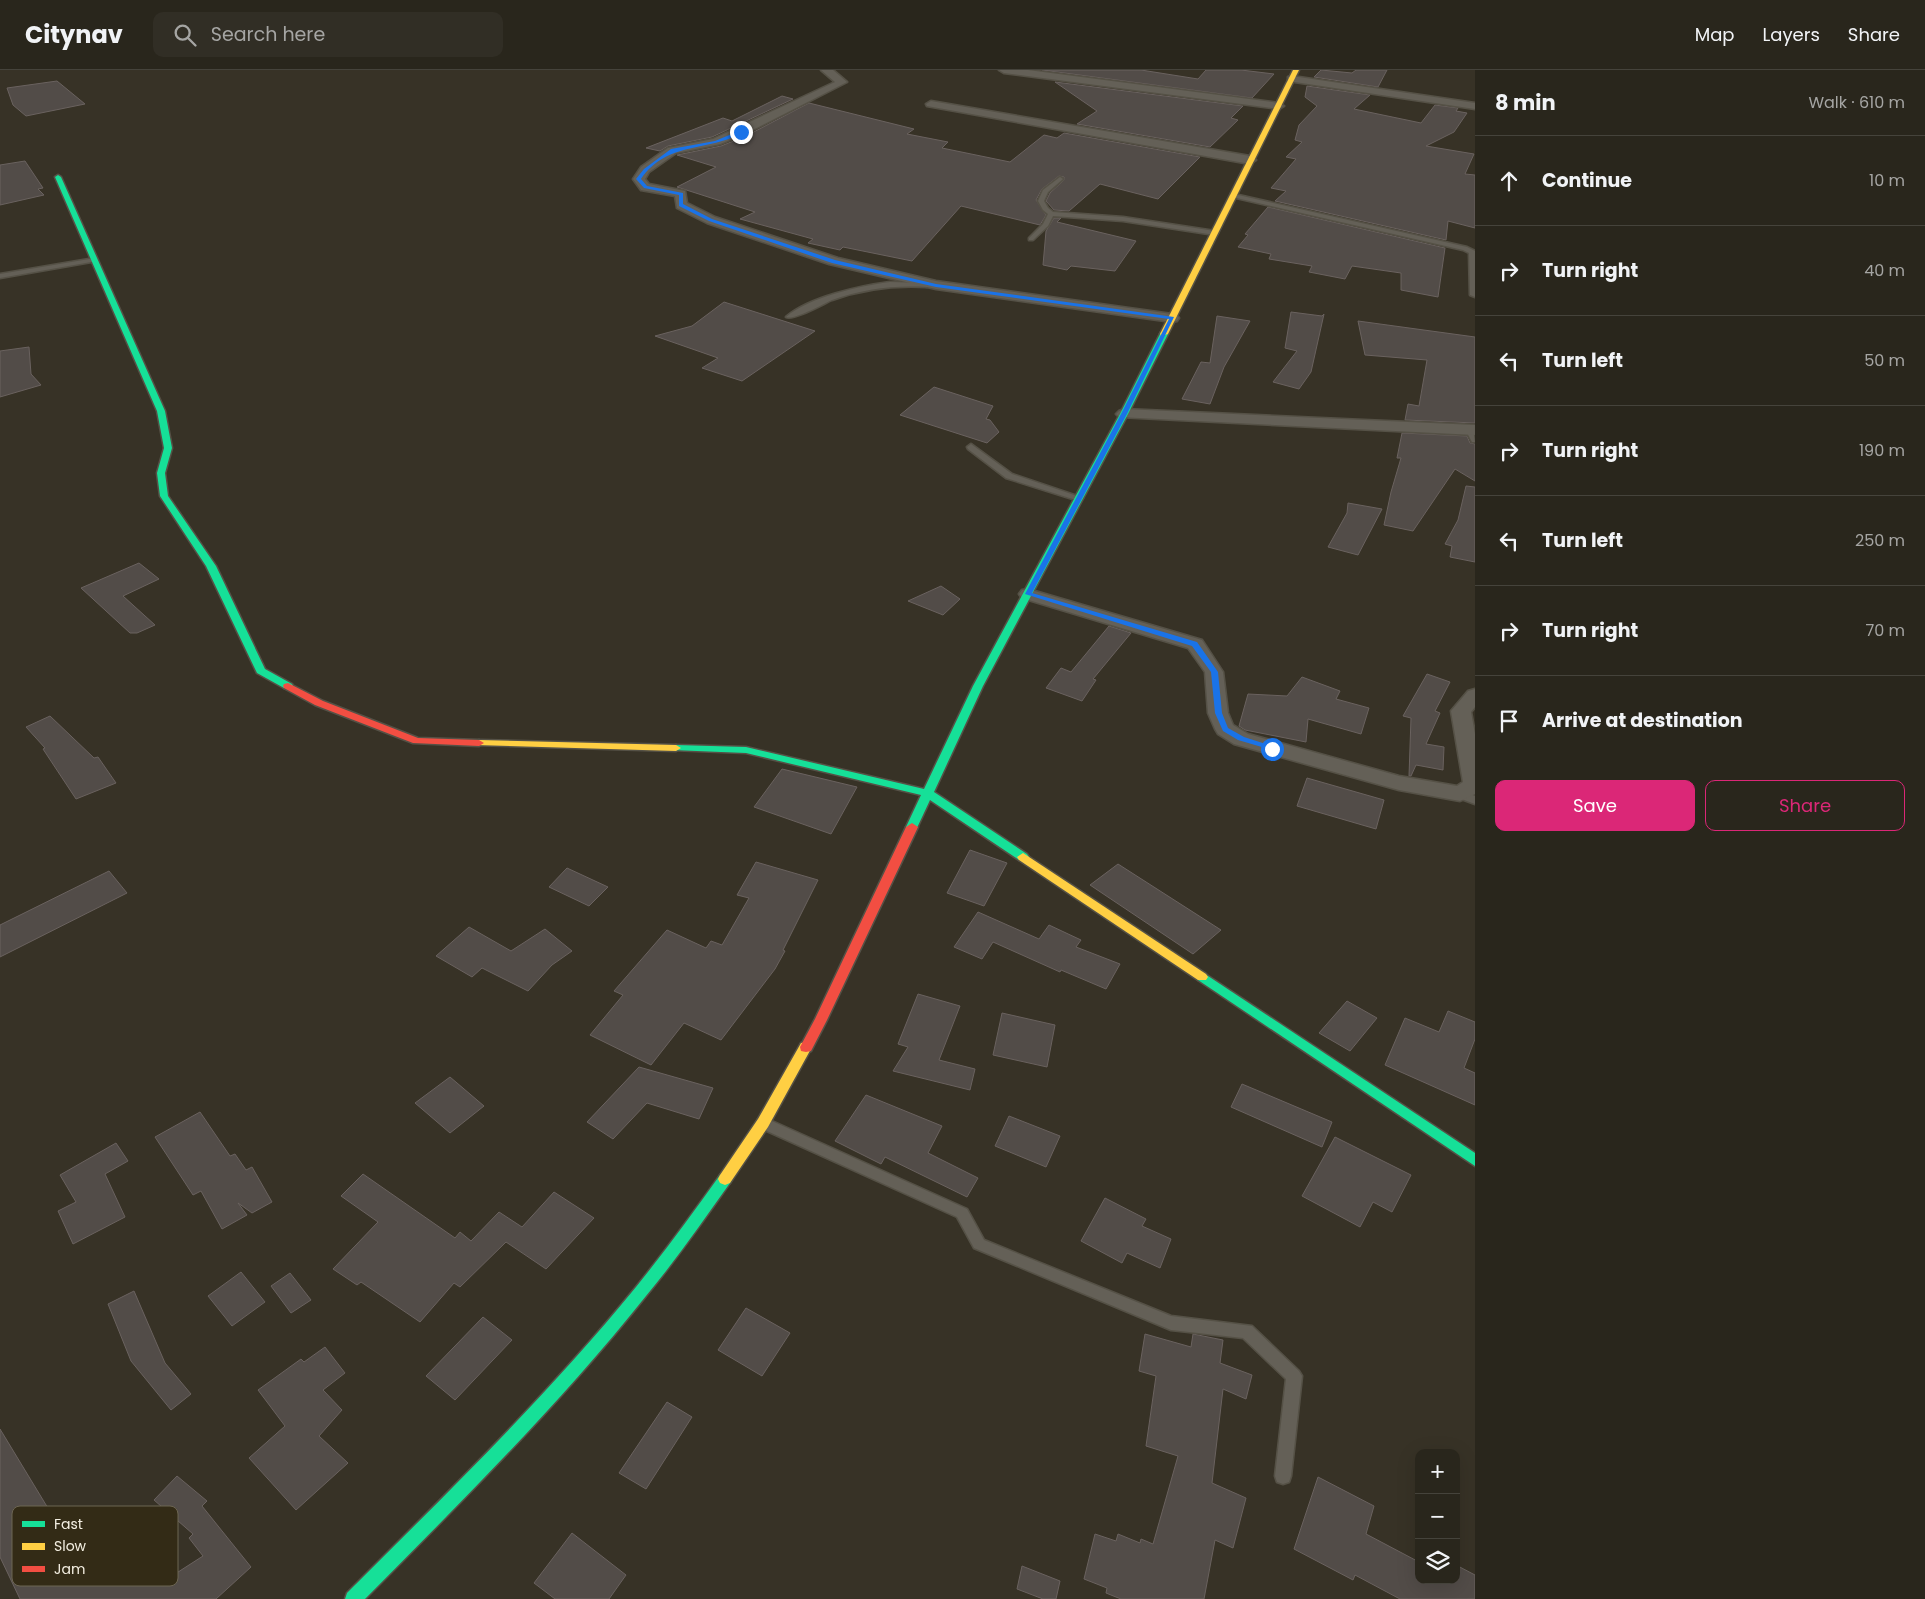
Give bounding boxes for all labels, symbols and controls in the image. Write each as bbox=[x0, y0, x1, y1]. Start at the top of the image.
search box bbox=[153, 12, 503, 57]
text: Citynav bbox=[25, 18, 123, 51]
icon: search bbox=[171, 21, 199, 49]
text: Search here bbox=[211, 21, 325, 48]
text: Map bbox=[1695, 22, 1735, 47]
text: Layers bbox=[1763, 22, 1820, 47]
text: Share bbox=[1848, 22, 1900, 47]
text: 8 min bbox=[1495, 88, 1556, 117]
text: Walk · 610 m bbox=[1808, 91, 1905, 114]
route end bbox=[730, 121, 753, 144]
icon: ahead bbox=[1495, 167, 1523, 195]
text: Continue bbox=[1542, 167, 1632, 194]
text: 10 m bbox=[1869, 169, 1905, 192]
icon: right bbox=[1495, 257, 1523, 285]
text: Turn right bbox=[1542, 257, 1638, 284]
text: 40 m bbox=[1864, 259, 1905, 282]
icon: left bbox=[1495, 347, 1523, 375]
text: Turn left bbox=[1542, 347, 1623, 374]
text: 50 m bbox=[1864, 349, 1905, 372]
icon: right bbox=[1495, 437, 1523, 465]
text: Turn right bbox=[1542, 437, 1638, 464]
text: 190 m bbox=[1859, 439, 1905, 462]
icon: left bbox=[1495, 527, 1523, 555]
text: Turn left bbox=[1542, 527, 1623, 554]
text: 250 m bbox=[1855, 529, 1905, 552]
icon: right bbox=[1495, 617, 1523, 645]
text: Turn right bbox=[1542, 617, 1638, 644]
text: 70 m bbox=[1865, 619, 1905, 642]
icon: arrive bbox=[1495, 707, 1523, 735]
text: Arrive at destination bbox=[1542, 707, 1743, 734]
route start bbox=[1261, 738, 1284, 761]
button: Save bbox=[1495, 780, 1695, 831]
button: Share bbox=[1705, 780, 1905, 831]
map controls bbox=[1415, 1449, 1460, 1584]
button: + bbox=[1415, 1449, 1460, 1494]
button: − bbox=[1415, 1494, 1460, 1539]
legend bbox=[12, 1506, 178, 1586]
text: Fast bbox=[54, 1514, 83, 1534]
text: Slow bbox=[54, 1536, 87, 1556]
button: layers bbox=[1415, 1539, 1460, 1584]
text: Jam bbox=[54, 1559, 85, 1579]

